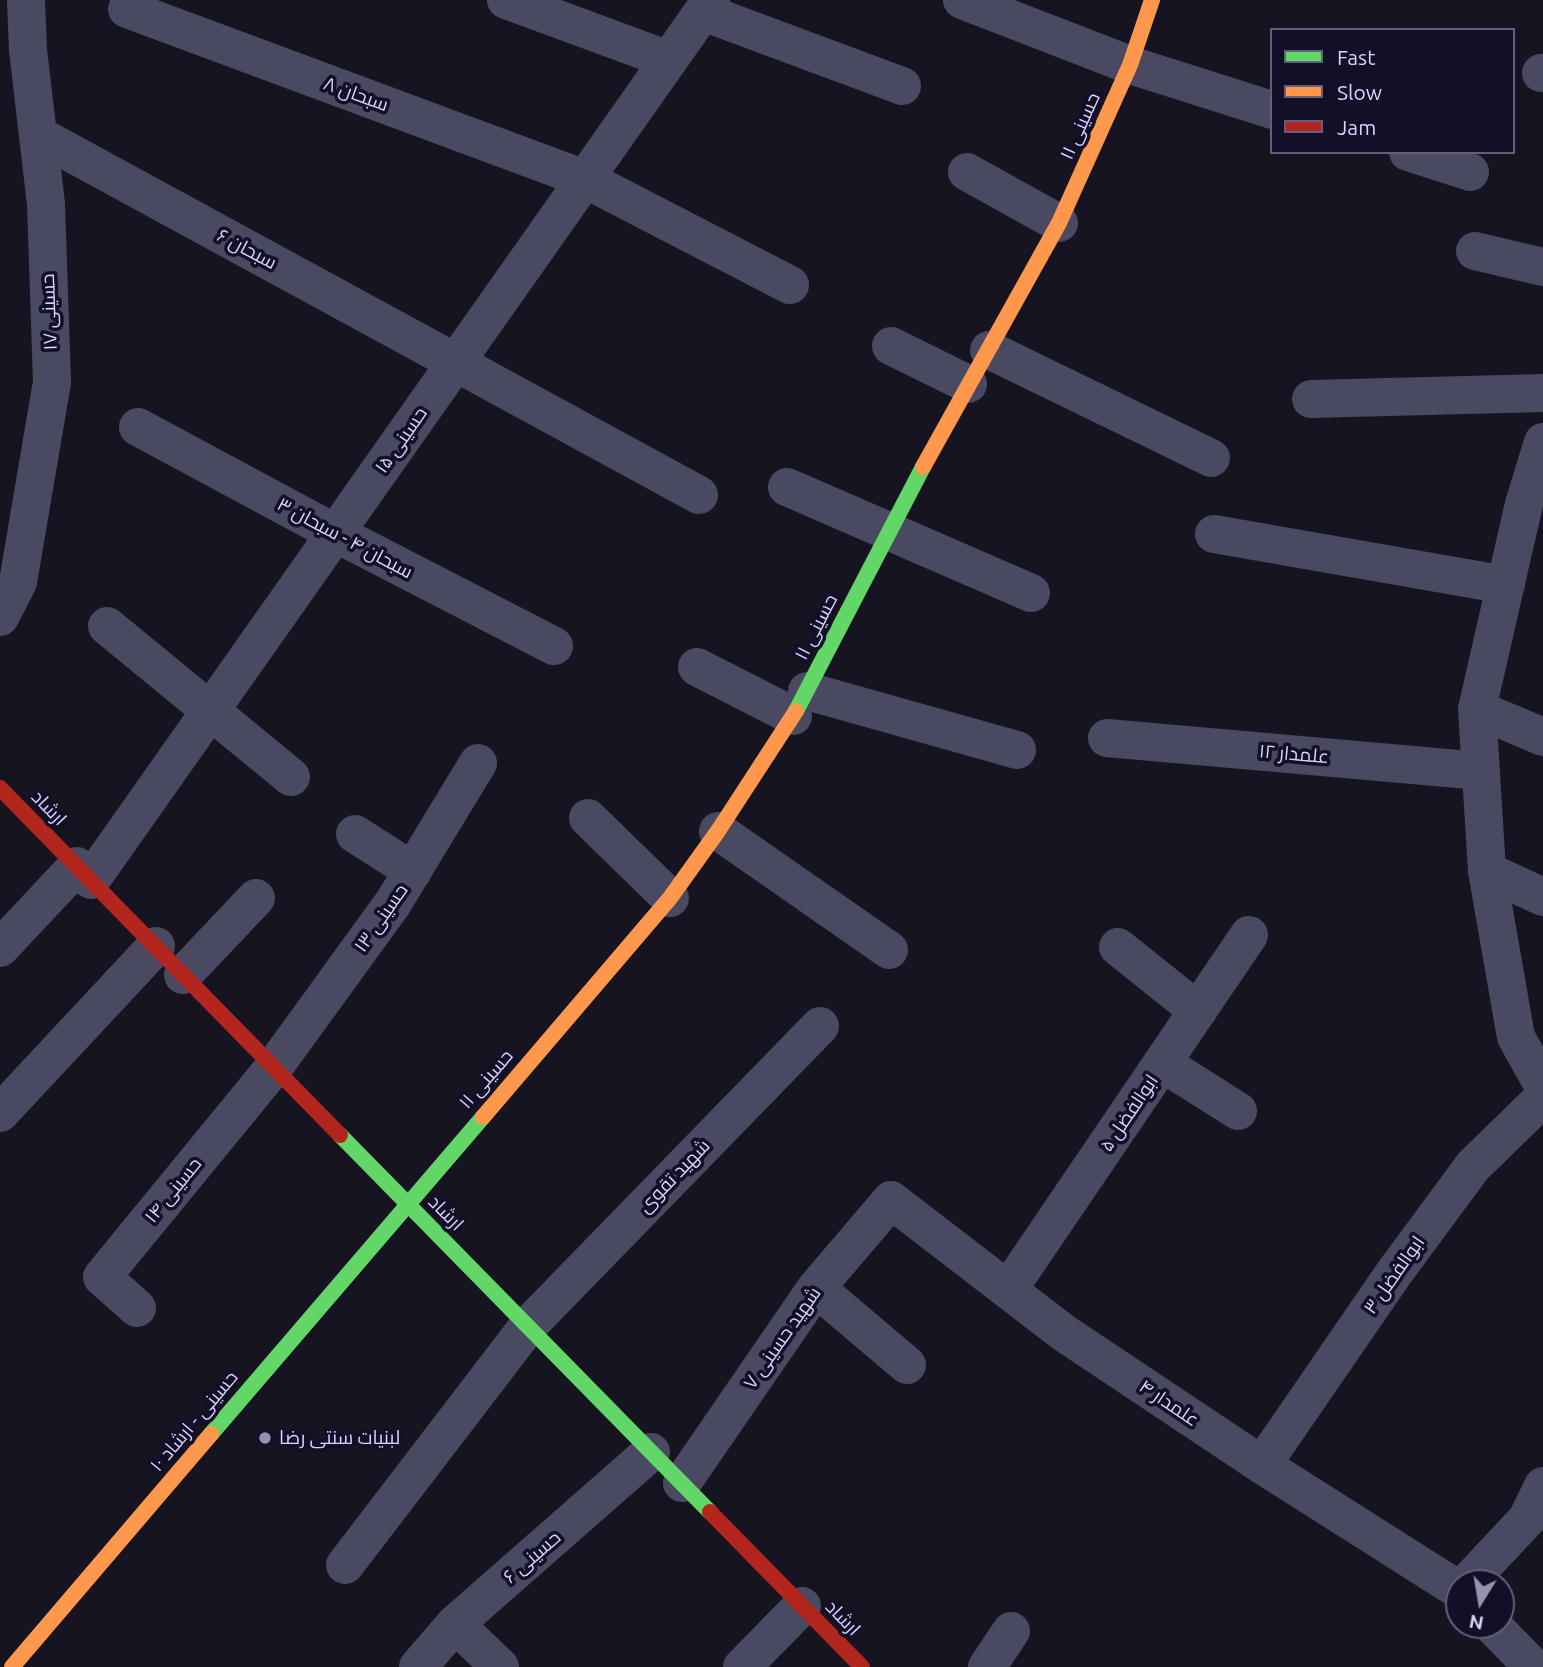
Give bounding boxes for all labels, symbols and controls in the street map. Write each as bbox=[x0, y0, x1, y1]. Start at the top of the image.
legend bbox=[1270, 28, 1515, 154]
text: Fast bbox=[1337, 45, 1375, 69]
street label: سبحان ۸ bbox=[321, 72, 391, 116]
text: Slow bbox=[1337, 80, 1382, 104]
street label: حسینی ۱۱ bbox=[1055, 89, 1105, 163]
text: Jam bbox=[1337, 115, 1376, 139]
street label: سبحان ۶ bbox=[213, 224, 281, 274]
street label: حسینی ۱۷ bbox=[36, 273, 62, 351]
street label: حسینی ۱۵ bbox=[370, 403, 432, 477]
street label: سبحان ۴ - سبحان ۳ bbox=[273, 493, 417, 583]
street label: حسینی ۱۱ bbox=[790, 590, 842, 664]
street label: علمدار ۱۲ bbox=[1258, 740, 1330, 768]
street label: ارشاد bbox=[27, 785, 71, 831]
street label: حسینی ۱۳ bbox=[349, 880, 413, 956]
street label: حسینی ۱۱ bbox=[454, 1045, 518, 1113]
street label: ابوالفضل ۵ bbox=[1095, 1070, 1163, 1156]
street label: شهید تقوی bbox=[633, 1134, 715, 1218]
street label: حسینی ۱۴ bbox=[140, 1153, 206, 1227]
street label: ارشاد bbox=[424, 1191, 468, 1235]
street label: ابوالفضل ۳ bbox=[1359, 1231, 1429, 1319]
street label: شهید حسینی ۷ bbox=[738, 1283, 826, 1393]
street label: حسینی - ارشاد ۱۰ bbox=[145, 1366, 243, 1476]
street label: علمدار ۴ bbox=[1135, 1375, 1203, 1431]
place label: لبنیات سنتی رضا bbox=[279, 1427, 400, 1449]
marker: لبنیات سنتی رضا bbox=[257, 1430, 273, 1446]
street label: حسینی ۶ bbox=[499, 1526, 565, 1588]
north arrow bbox=[1445, 1569, 1515, 1639]
street label: ارشاد bbox=[821, 1595, 865, 1641]
text: N bbox=[1467, 1610, 1485, 1635]

